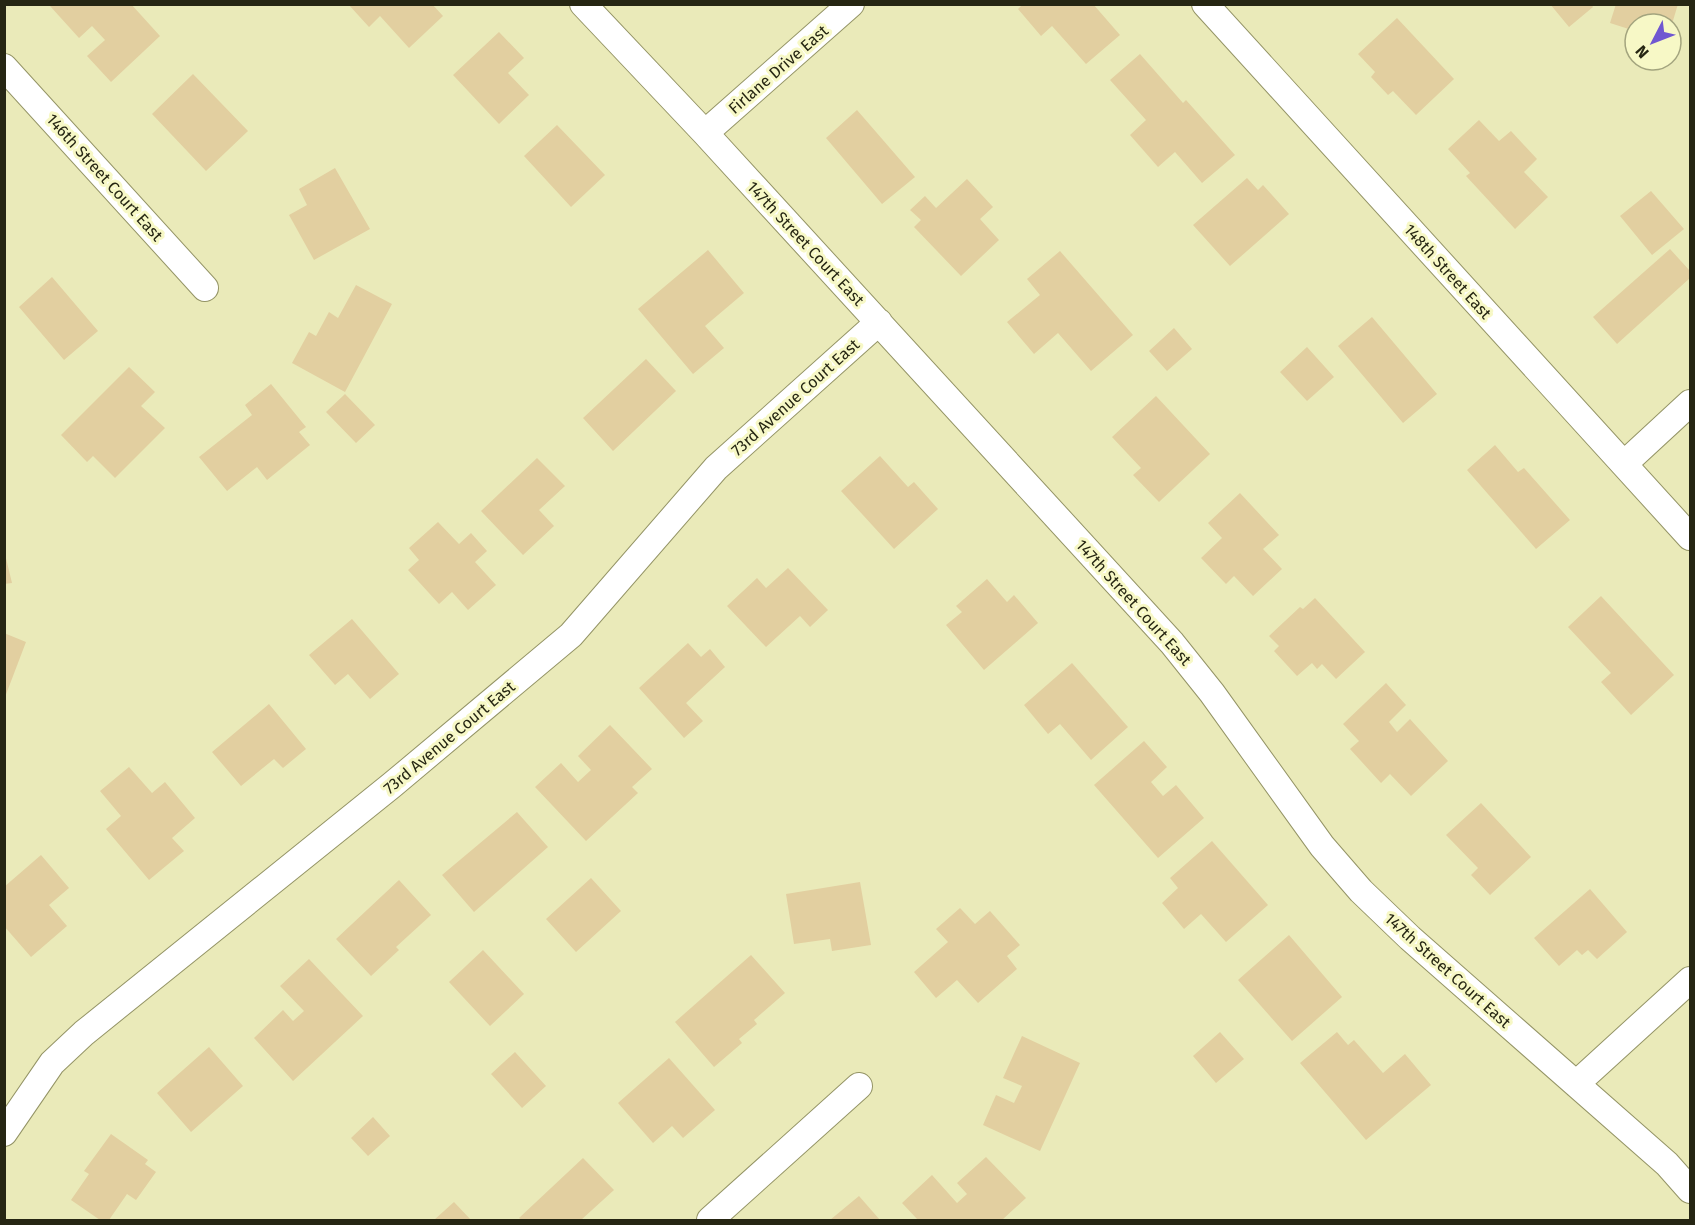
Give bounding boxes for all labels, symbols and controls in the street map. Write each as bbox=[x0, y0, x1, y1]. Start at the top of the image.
north arrow bbox=[1623, 12, 1683, 72]
street label: Firlane Drive East bbox=[725, 21, 832, 118]
text: N bbox=[1632, 41, 1653, 62]
street label: 146th Street Court East bbox=[42, 110, 167, 245]
street label: 147th Street Court East bbox=[743, 177, 868, 310]
street label: 148th Street East bbox=[1400, 220, 1495, 323]
street label: 73rd Avenue Court East bbox=[728, 335, 863, 460]
street label: 147th Street Court East bbox=[1072, 535, 1195, 669]
street label: 73rd Avenue Court East bbox=[380, 677, 519, 798]
street label: 147th Street Court East bbox=[1381, 909, 1515, 1032]

